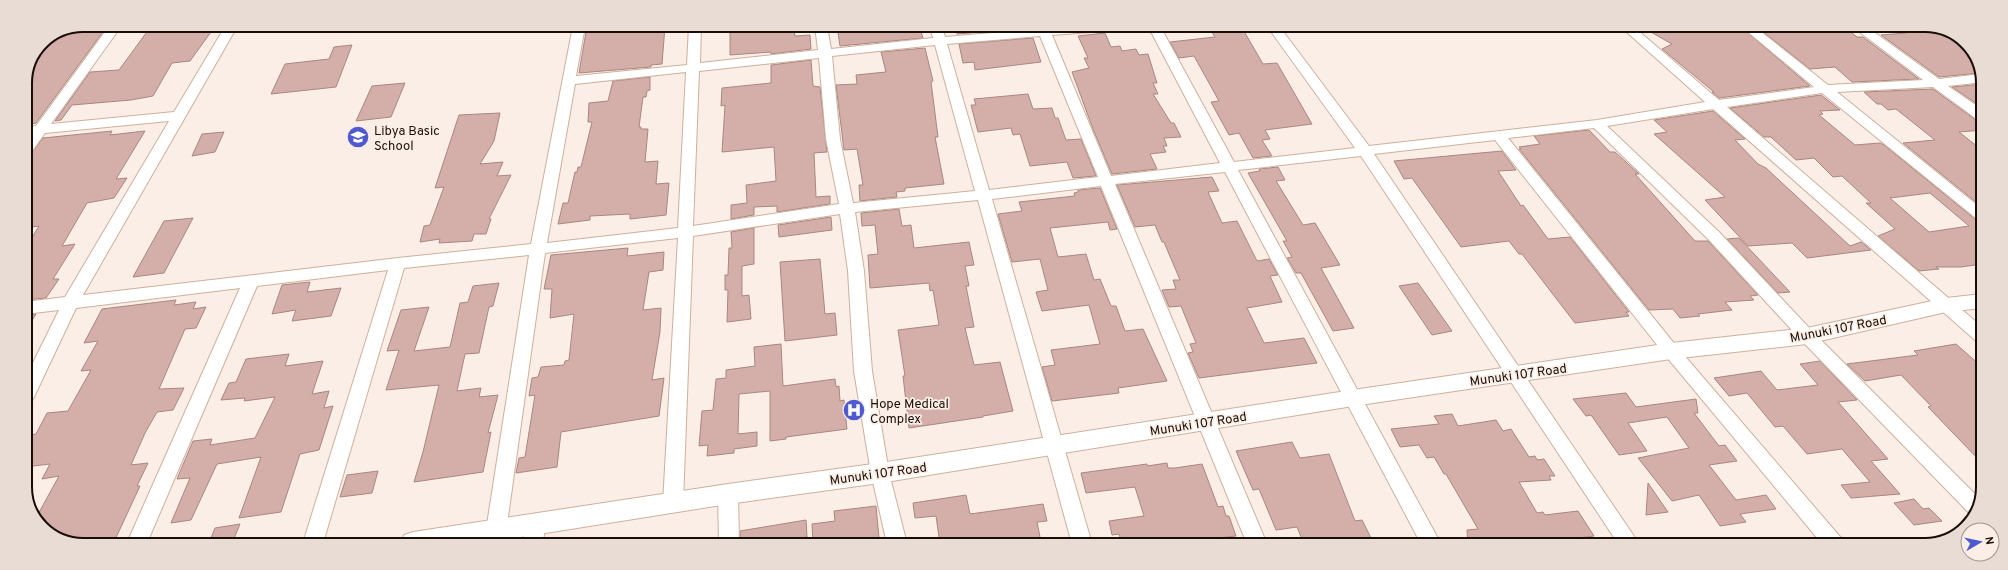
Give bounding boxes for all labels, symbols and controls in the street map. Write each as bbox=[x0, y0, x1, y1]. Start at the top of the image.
school or university icon: Libya Basic School bbox=[345, 124, 371, 150]
place label: Libya Basic School bbox=[374, 124, 440, 155]
street label: Munuki 107 Road bbox=[1789, 313, 1888, 347]
street label: Munuki 107 Road bbox=[1469, 361, 1568, 391]
hospital icon: Hope Medical Complex bbox=[841, 397, 867, 423]
place label: Hope Medical Complex bbox=[870, 397, 949, 428]
street label: Munuki 107 Road bbox=[1149, 409, 1248, 441]
street label: Munuki 107 Road bbox=[829, 460, 928, 490]
north arrow bbox=[1960, 522, 2000, 562]
text: N bbox=[1981, 536, 1996, 546]

